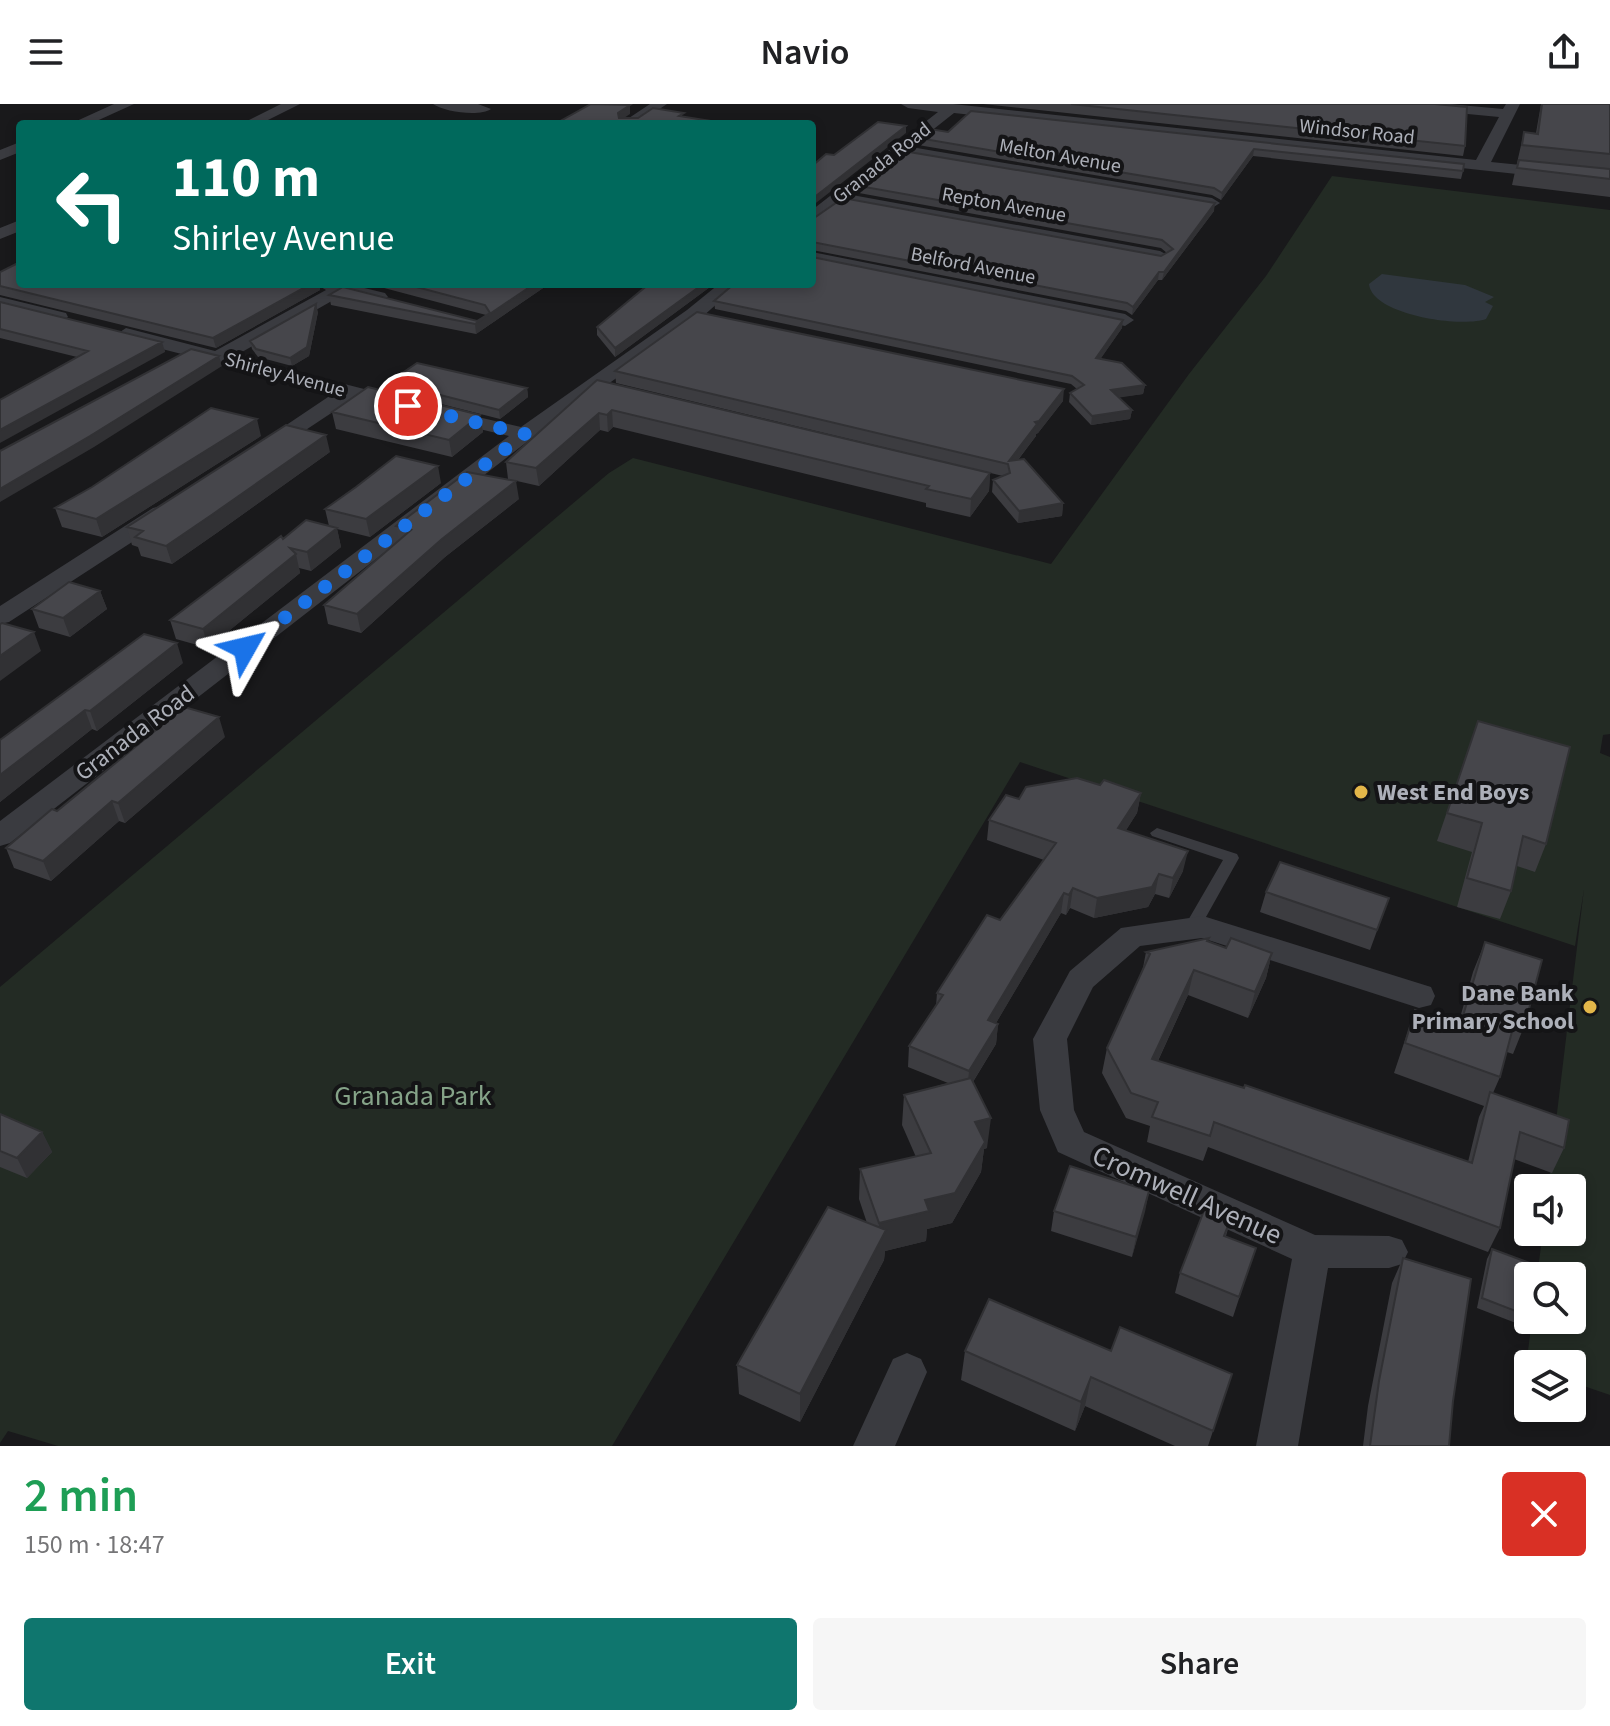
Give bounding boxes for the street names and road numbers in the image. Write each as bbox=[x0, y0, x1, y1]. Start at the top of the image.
street label: Windsor Road bbox=[1298, 112, 1416, 152]
street label: Granada Road bbox=[827, 116, 937, 210]
street label: Melton Avenue bbox=[997, 131, 1123, 181]
street label: Repton Avenue bbox=[940, 180, 1068, 230]
street label: Belford Avenue bbox=[908, 240, 1038, 292]
street label: Shirley Avenue bbox=[222, 345, 348, 405]
street label: Granada Road bbox=[68, 676, 202, 790]
street label: Cromwell Avenue bbox=[1086, 1135, 1288, 1255]

